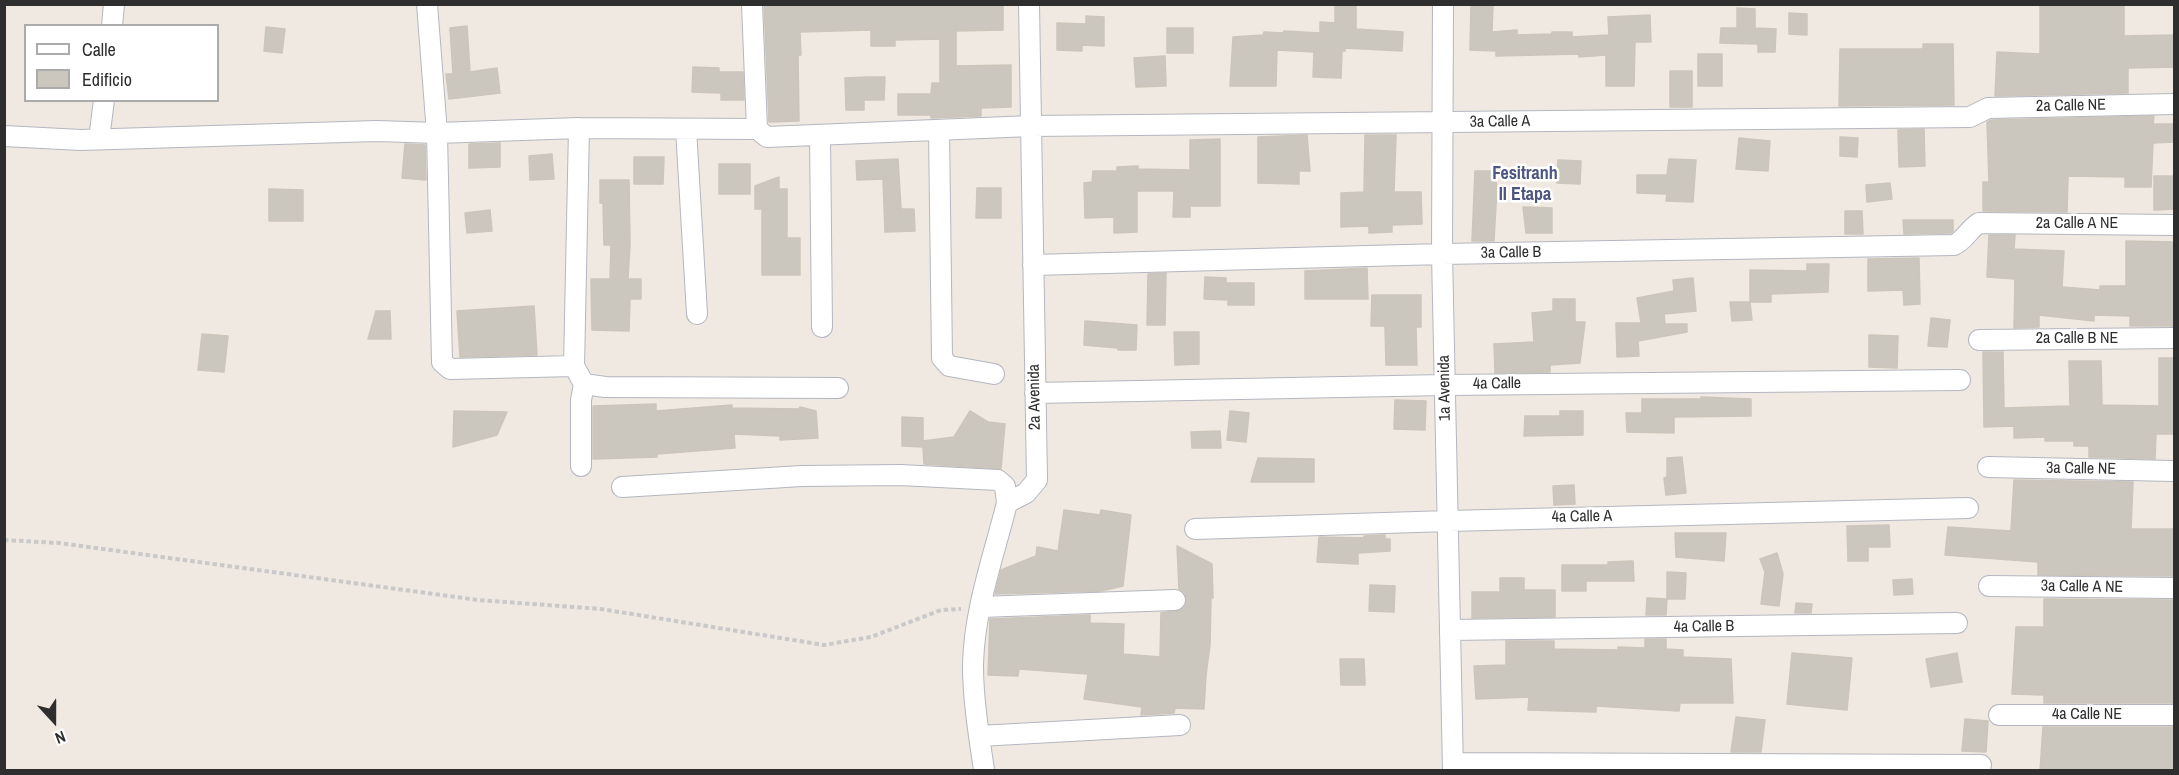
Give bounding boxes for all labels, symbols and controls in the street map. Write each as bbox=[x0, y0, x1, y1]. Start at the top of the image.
legend bbox=[24, 24, 219, 102]
text: Calle bbox=[82, 37, 116, 62]
text: Edificio bbox=[82, 67, 132, 92]
street label: 2a Calle NE bbox=[2036, 96, 2106, 116]
street label: 3a Calle A bbox=[1470, 112, 1530, 132]
district label: Fesitranh II Etapa bbox=[1492, 163, 1558, 206]
street label: 2a Calle A NE bbox=[2036, 214, 2118, 234]
street label: 3a Calle B bbox=[1481, 243, 1541, 263]
street label: 2a Calle B NE bbox=[2036, 329, 2118, 349]
street label: 1a Avenida bbox=[1435, 355, 1455, 421]
street label: 2a Avenida bbox=[1025, 364, 1045, 430]
street label: 4a Calle bbox=[1473, 374, 1521, 394]
street label: 3a Calle NE bbox=[2046, 459, 2116, 479]
street label: 4a Calle A bbox=[1552, 507, 1612, 527]
street label: 3a Calle A NE bbox=[2041, 577, 2123, 597]
street label: 4a Calle B bbox=[1674, 617, 1734, 637]
north arrow bbox=[24, 691, 84, 751]
street label: 4a Calle NE bbox=[2052, 705, 2122, 725]
text: N bbox=[52, 726, 69, 750]

